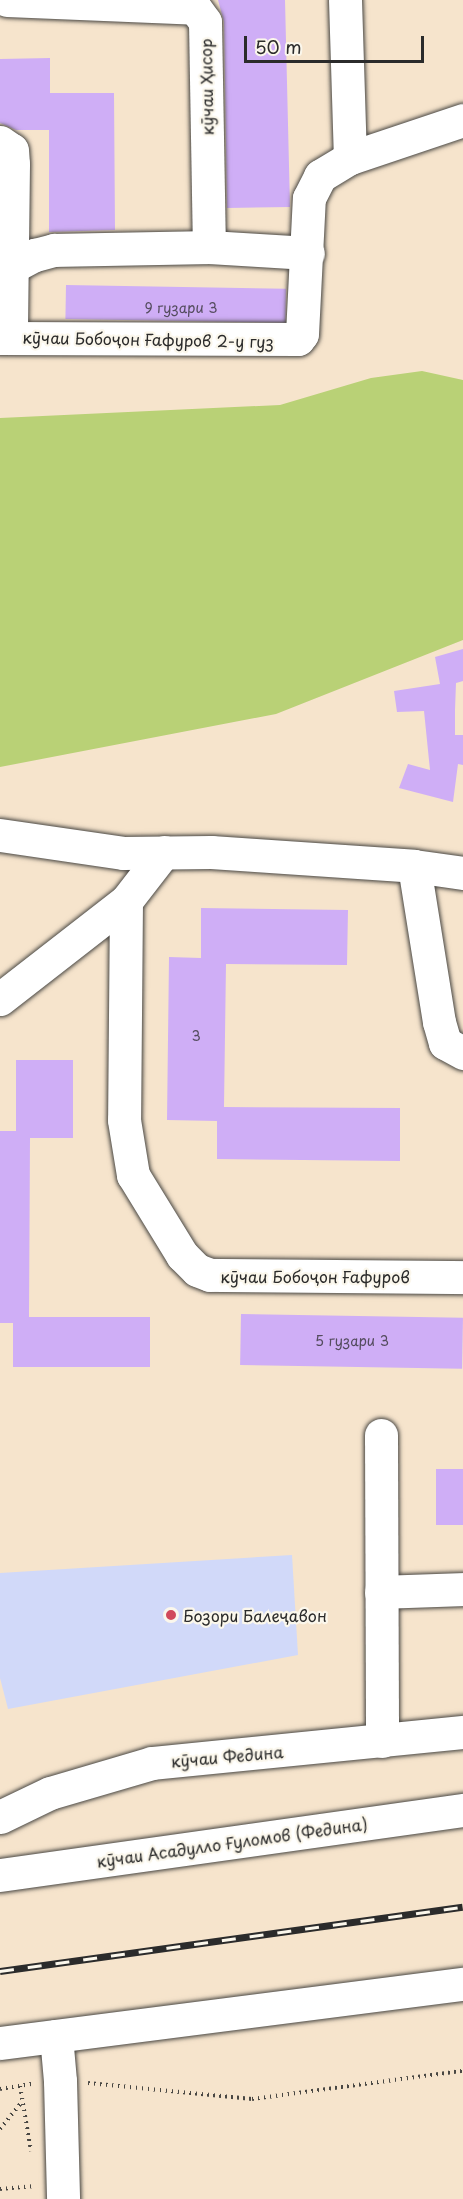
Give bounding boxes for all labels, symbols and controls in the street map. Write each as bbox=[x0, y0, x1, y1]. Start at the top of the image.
scale bar bbox=[247, 24, 427, 62]
text: 50 m bbox=[255, 33, 302, 60]
street label: кӯчаи Ҳисор bbox=[196, 38, 216, 136]
house number: 9 гузари 3 bbox=[144, 300, 218, 316]
street label: кӯчаи Бобоҷон Ғафуров 2-у гуз bbox=[21, 327, 275, 351]
house number: 3 bbox=[191, 1028, 201, 1044]
street label: кӯчаи Бобоҷон Ғафуров bbox=[220, 1266, 410, 1286]
house number: 5 гузари 3 bbox=[315, 1333, 389, 1349]
place label: Бозори Балеҷавон bbox=[183, 1605, 328, 1625]
marker: Бозори Балеҷавон bbox=[164, 1608, 178, 1622]
street label: кӯчаи Федина bbox=[170, 1742, 284, 1770]
street label: кӯчаи Асадулло Ғуломов (Федина) bbox=[95, 1813, 369, 1871]

